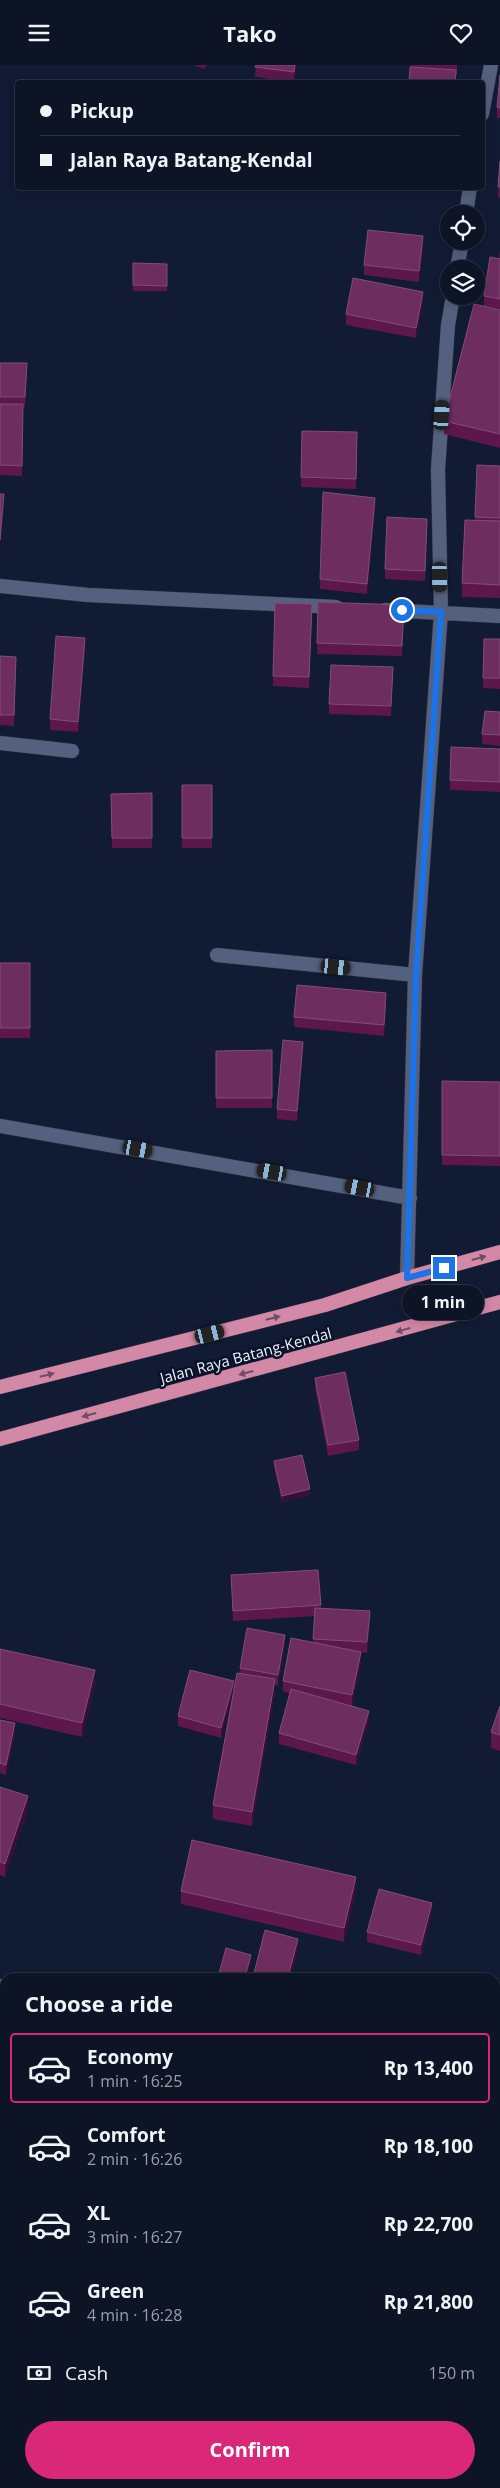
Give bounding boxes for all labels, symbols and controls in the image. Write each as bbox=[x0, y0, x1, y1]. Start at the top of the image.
text: Tako bbox=[223, 18, 277, 48]
icon: menu bbox=[25, 19, 53, 47]
icon: heart bbox=[447, 19, 475, 47]
text: Pickup bbox=[70, 98, 134, 124]
text: Jalan Raya Batang-Kendal bbox=[70, 147, 313, 173]
map controls bbox=[440, 205, 485, 305]
button: locate bbox=[440, 205, 485, 250]
button: layers bbox=[440, 260, 485, 305]
car bbox=[433, 400, 450, 430]
car bbox=[432, 562, 447, 592]
route start bbox=[391, 599, 413, 621]
car bbox=[320, 958, 351, 976]
car bbox=[121, 1139, 154, 1159]
car bbox=[255, 1162, 288, 1182]
car bbox=[343, 1178, 376, 1198]
one-way arrow bbox=[472, 1254, 487, 1262]
route end bbox=[433, 1257, 455, 1279]
callout: 1 min bbox=[403, 1285, 485, 1321]
text: 1 min bbox=[421, 1291, 465, 1313]
one-way arrow bbox=[265, 1314, 280, 1322]
street label: Jalan Raya Batang-Kendal bbox=[156, 1322, 334, 1388]
car bbox=[193, 1323, 226, 1345]
one-way arrow bbox=[395, 1326, 410, 1334]
one-way arrow bbox=[238, 1369, 253, 1377]
one-way arrow bbox=[40, 1371, 55, 1379]
one-way arrow bbox=[82, 1412, 97, 1420]
text: Choose a ride bbox=[25, 1988, 173, 2018]
text: Economy bbox=[87, 2044, 173, 2070]
icon: car bbox=[27, 2046, 72, 2091]
text: Rp 13,400 bbox=[384, 2055, 473, 2081]
text: 1 min · 16:25 bbox=[87, 2070, 182, 2092]
text: Comfort bbox=[87, 2122, 166, 2148]
icon: car bbox=[27, 2124, 72, 2169]
text: Rp 18,100 bbox=[384, 2133, 473, 2159]
text: 2 min · 16:26 bbox=[87, 2148, 182, 2170]
text: XL bbox=[87, 2200, 110, 2226]
icon: car bbox=[27, 2202, 72, 2247]
text: Rp 22,700 bbox=[384, 2211, 473, 2237]
text: 3 min · 16:27 bbox=[87, 2226, 182, 2248]
text: Green bbox=[87, 2278, 144, 2304]
icon: car bbox=[27, 2280, 72, 2325]
text: Rp 21,800 bbox=[384, 2289, 473, 2315]
text: 4 min · 16:28 bbox=[87, 2304, 182, 2326]
icon: cash bbox=[25, 2359, 53, 2387]
text: Cash bbox=[65, 2360, 108, 2386]
text: 150 m bbox=[429, 2362, 475, 2384]
button: Confirm bbox=[25, 2421, 475, 2479]

